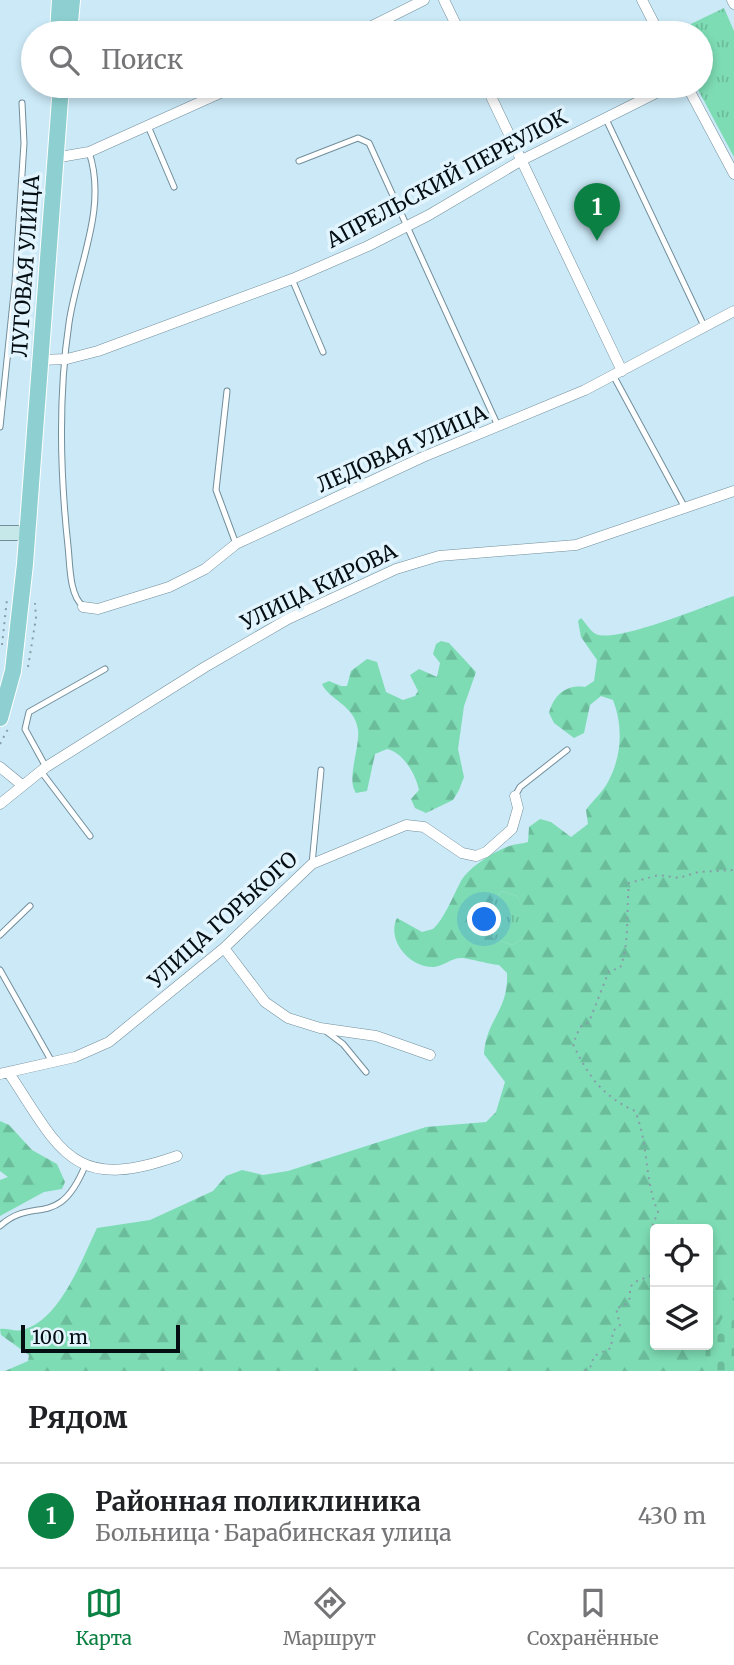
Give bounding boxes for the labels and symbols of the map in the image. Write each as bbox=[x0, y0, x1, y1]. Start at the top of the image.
street label: АПРЕЛЬСКИЙ ПЕРЕУЛОК bbox=[321, 103, 572, 254]
street label: ЛУГОВАЯ УЛИЦА bbox=[6, 174, 45, 358]
pin: 1 bbox=[574, 183, 620, 241]
street label: ЛЕДОВАЯ УЛИЦА bbox=[312, 399, 491, 498]
street label: УЛИЦА КИРОВА bbox=[235, 537, 401, 636]
street label: УЛИЦА ГОРЬКОГО bbox=[142, 845, 303, 995]
your location bbox=[467, 902, 501, 936]
scale bar bbox=[21, 1322, 180, 1354]

